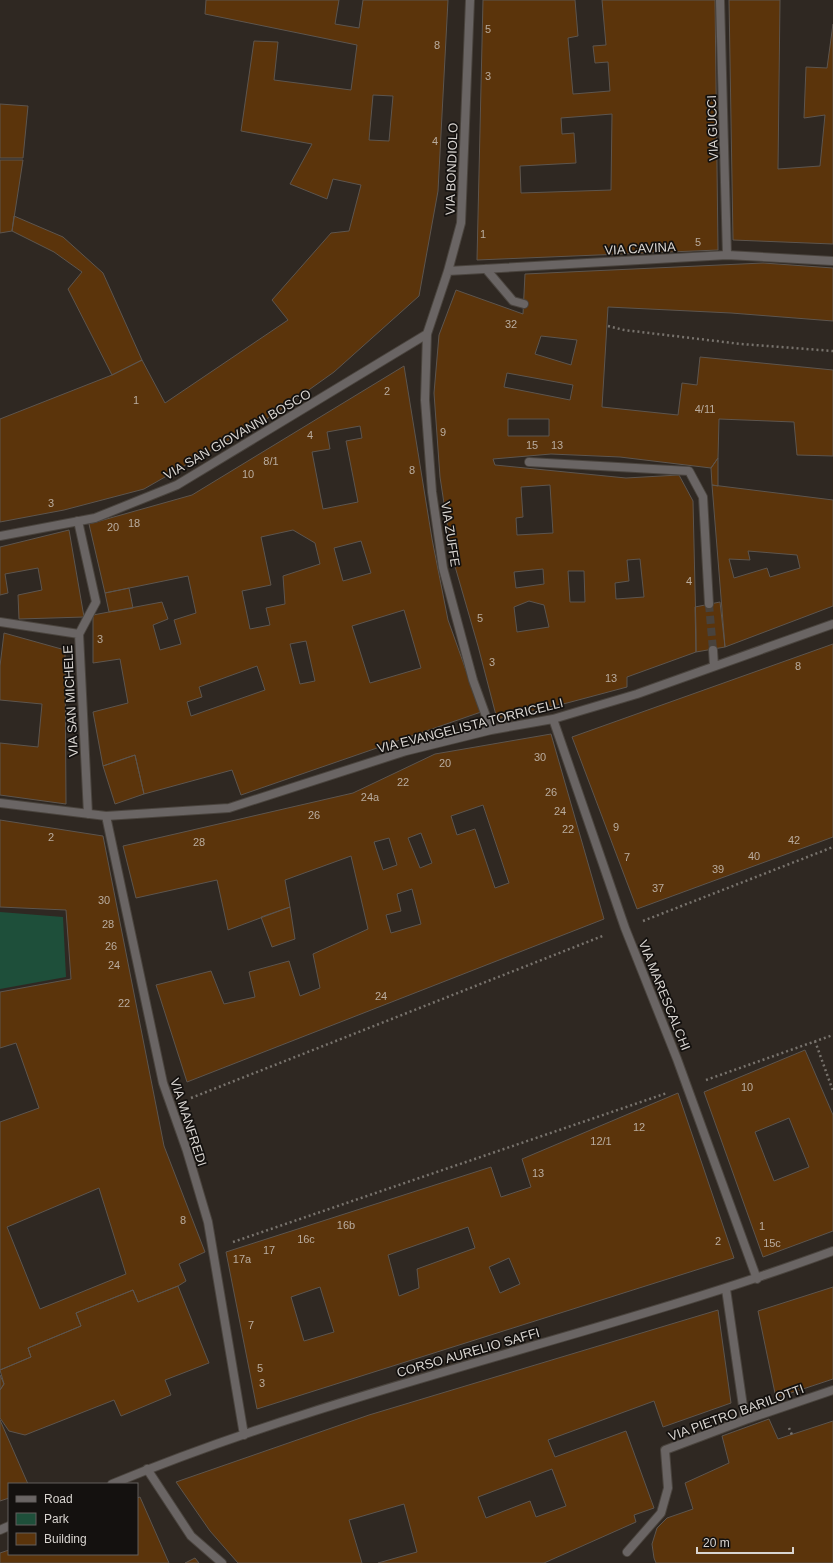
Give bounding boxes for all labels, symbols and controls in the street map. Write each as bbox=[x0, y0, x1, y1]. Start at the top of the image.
house number: 5 bbox=[485, 23, 491, 35]
house number: 8 bbox=[434, 39, 440, 51]
house number: 3 bbox=[485, 70, 491, 82]
street label: VIA GUCCI bbox=[704, 95, 721, 161]
street label: VIA BONDIOLO bbox=[442, 123, 461, 215]
house number: 4 bbox=[432, 135, 438, 147]
house number: 1 bbox=[480, 228, 486, 240]
house number: 5 bbox=[695, 236, 701, 248]
street label: VIA CAVINA bbox=[604, 239, 676, 258]
house number: 32 bbox=[505, 318, 517, 330]
house number: 2 bbox=[384, 385, 390, 397]
street label: VIA SAN GIOVANNI BOSCO bbox=[161, 386, 313, 483]
house number: 1 bbox=[133, 394, 139, 406]
house number: 4/11 bbox=[695, 403, 715, 415]
house number: 9 bbox=[440, 426, 446, 438]
house number: 4 bbox=[307, 429, 313, 441]
house number: 15 bbox=[526, 439, 538, 451]
house number: 13 bbox=[551, 439, 563, 451]
house number: 8/1 bbox=[263, 455, 279, 467]
house number: 8 bbox=[409, 464, 415, 476]
house number: 10 bbox=[242, 468, 254, 480]
house number: 3 bbox=[48, 497, 54, 509]
street label: VIA ZUFFE bbox=[438, 500, 463, 568]
house number: 18 bbox=[128, 517, 140, 529]
house number: 20 bbox=[107, 521, 119, 533]
house number: 4 bbox=[686, 575, 692, 587]
house number: 5 bbox=[477, 612, 483, 624]
house number: 3 bbox=[97, 633, 103, 645]
street label: VIA SAN MICHELE bbox=[60, 644, 81, 757]
house number: 3 bbox=[489, 656, 495, 668]
house number: 8 bbox=[795, 660, 801, 672]
house number: 13 bbox=[605, 672, 617, 684]
street label: VIA EVANGELISTA TORRICELLI bbox=[376, 695, 565, 756]
house number: 30 bbox=[534, 751, 546, 763]
house number: 20 bbox=[439, 757, 451, 769]
house number: 22 bbox=[397, 776, 409, 788]
house number: 26 bbox=[545, 786, 557, 798]
house number: 24a bbox=[361, 791, 380, 803]
house number: 24 bbox=[554, 805, 566, 817]
house number: 26 bbox=[308, 809, 320, 821]
house number: 9 bbox=[613, 821, 619, 833]
house number: 22 bbox=[562, 823, 574, 835]
house number: 2 bbox=[48, 831, 54, 843]
house number: 42 bbox=[788, 834, 800, 846]
house number: 28 bbox=[193, 836, 205, 848]
house number: 40 bbox=[748, 850, 760, 862]
house number: 7 bbox=[624, 851, 630, 863]
house number: 39 bbox=[712, 863, 724, 875]
house number: 37 bbox=[652, 882, 664, 894]
house number: 30 bbox=[98, 894, 110, 906]
house number: 28 bbox=[102, 918, 114, 930]
street label: VIA MARESCALCHI bbox=[636, 938, 694, 1053]
house number: 26 bbox=[105, 940, 117, 952]
house number: 24 bbox=[108, 959, 120, 971]
house number: 24 bbox=[375, 990, 387, 1002]
house number: 22 bbox=[118, 997, 130, 1009]
street label: VIA MANFREDI bbox=[167, 1076, 210, 1168]
house number: 10 bbox=[741, 1081, 753, 1093]
house number: 12 bbox=[633, 1121, 645, 1133]
house number: 12/1 bbox=[590, 1135, 612, 1147]
house number: 13 bbox=[532, 1167, 544, 1179]
house number: 8 bbox=[180, 1214, 186, 1226]
house number: 16b bbox=[337, 1219, 355, 1231]
house number: 1 bbox=[759, 1220, 765, 1232]
house number: 16c bbox=[297, 1233, 315, 1245]
house number: 2 bbox=[715, 1235, 721, 1247]
house number: 15c bbox=[763, 1237, 781, 1249]
house number: 17 bbox=[263, 1244, 275, 1256]
house number: 17a bbox=[233, 1253, 252, 1265]
house number: 7 bbox=[248, 1319, 254, 1331]
street label: CORSO AURELIO SAFFI bbox=[395, 1325, 541, 1380]
house number: 5 bbox=[257, 1362, 263, 1374]
house number: 3 bbox=[259, 1377, 265, 1389]
street label: VIA PIETRO BARILOTTI bbox=[666, 1381, 806, 1444]
legend bbox=[8, 1483, 138, 1555]
text: Road bbox=[44, 1492, 73, 1506]
text: Park bbox=[44, 1512, 70, 1526]
scale bar bbox=[697, 1529, 793, 1555]
text: Building bbox=[44, 1532, 87, 1546]
text: 20 m bbox=[703, 1536, 730, 1550]

